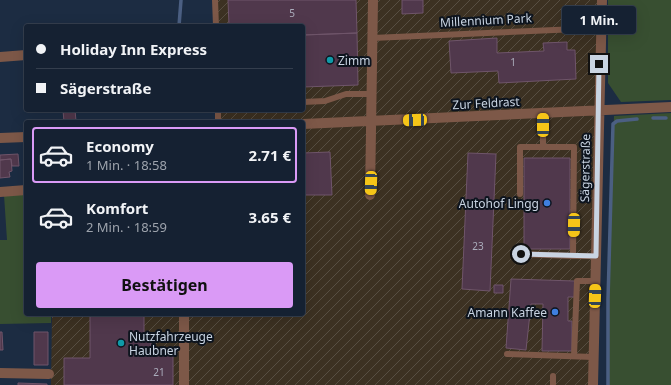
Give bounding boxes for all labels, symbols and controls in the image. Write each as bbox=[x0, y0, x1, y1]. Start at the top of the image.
house number: 5 bbox=[289, 6, 295, 20]
callout: 1 Min. bbox=[562, 6, 636, 34]
street label: Millennium Park bbox=[440, 9, 533, 31]
text: 1 Min. bbox=[579, 11, 619, 29]
text: Holiday Inn Express bbox=[60, 39, 207, 59]
place label: Zimm bbox=[338, 52, 370, 69]
marker: Zimm bbox=[325, 55, 335, 65]
house number: 1 bbox=[510, 55, 516, 69]
route end bbox=[590, 55, 608, 73]
text: Sägerstraße bbox=[60, 78, 151, 98]
street label: Zur Feldrast bbox=[452, 93, 521, 113]
car bbox=[537, 113, 549, 137]
car bbox=[403, 114, 427, 126]
street label: Sägerstraße bbox=[576, 133, 594, 202]
text: Economy bbox=[86, 136, 154, 156]
icon: car bbox=[38, 137, 74, 173]
text: 2.71 € bbox=[249, 145, 291, 165]
text: 1 Min. · 18:58 bbox=[86, 156, 167, 174]
car bbox=[365, 171, 377, 195]
place label: Autohof Lingg bbox=[459, 195, 539, 212]
text: Komfort bbox=[86, 198, 148, 218]
marker: Autohof Lingg bbox=[542, 198, 552, 208]
icon: car bbox=[38, 199, 74, 235]
text: 3.65 € bbox=[249, 207, 291, 227]
car bbox=[568, 213, 580, 237]
text: 2 Min. · 18:59 bbox=[86, 218, 167, 236]
house number: 23 bbox=[472, 239, 484, 253]
route start bbox=[512, 245, 530, 263]
button: Bestätigen bbox=[36, 262, 293, 308]
car bbox=[589, 284, 601, 308]
place label: Amann Kaffee bbox=[467, 304, 547, 321]
marker: Amann Kaffee bbox=[550, 307, 560, 317]
place label: Nutzfahrzeuge Haubner bbox=[129, 328, 213, 359]
marker: Nutzfahrzeuge Haubner bbox=[116, 338, 126, 348]
house number: 21 bbox=[153, 365, 165, 379]

